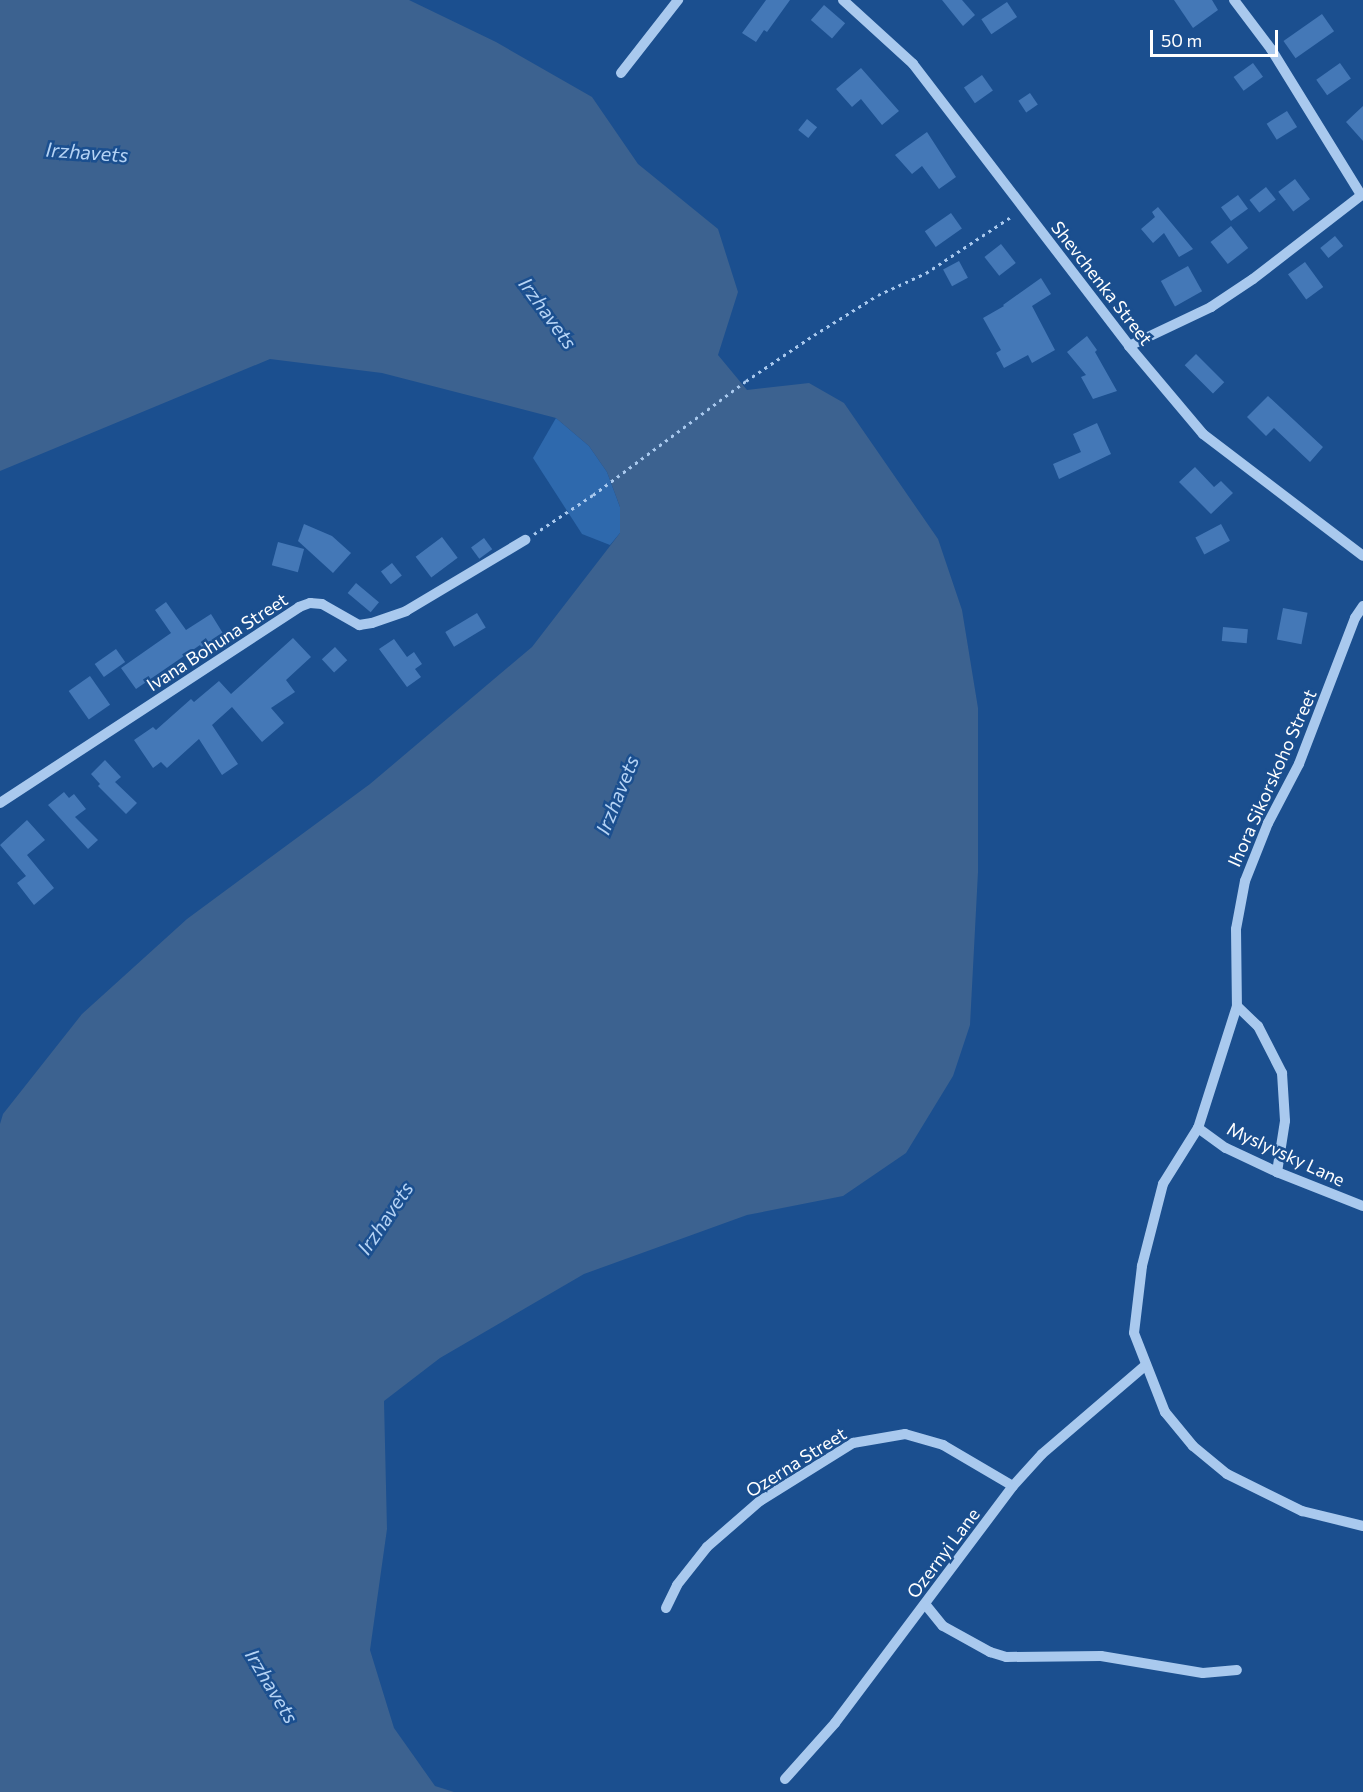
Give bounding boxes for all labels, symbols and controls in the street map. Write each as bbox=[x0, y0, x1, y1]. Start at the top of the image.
scale bar bbox=[1153, 18, 1280, 56]
text: 50 m bbox=[1161, 29, 1202, 51]
water label: Irzhavets bbox=[45, 137, 129, 167]
street label: Shevchenka Street bbox=[1047, 217, 1157, 349]
water label: Irzhavets bbox=[514, 272, 582, 354]
street label: Ivana Bohuna Street bbox=[143, 588, 291, 696]
street label: Ihora Sikorskoho Street bbox=[1223, 686, 1321, 870]
water label: Irzhavets bbox=[590, 752, 644, 838]
street label: Myslyvsky Lane bbox=[1224, 1117, 1348, 1191]
water label: Irzhavets bbox=[352, 1177, 418, 1259]
street label: Ozerna Street bbox=[742, 1423, 850, 1501]
street label: Ozernyi Lane bbox=[902, 1504, 984, 1602]
water label: Irzhavets bbox=[240, 1644, 304, 1728]

